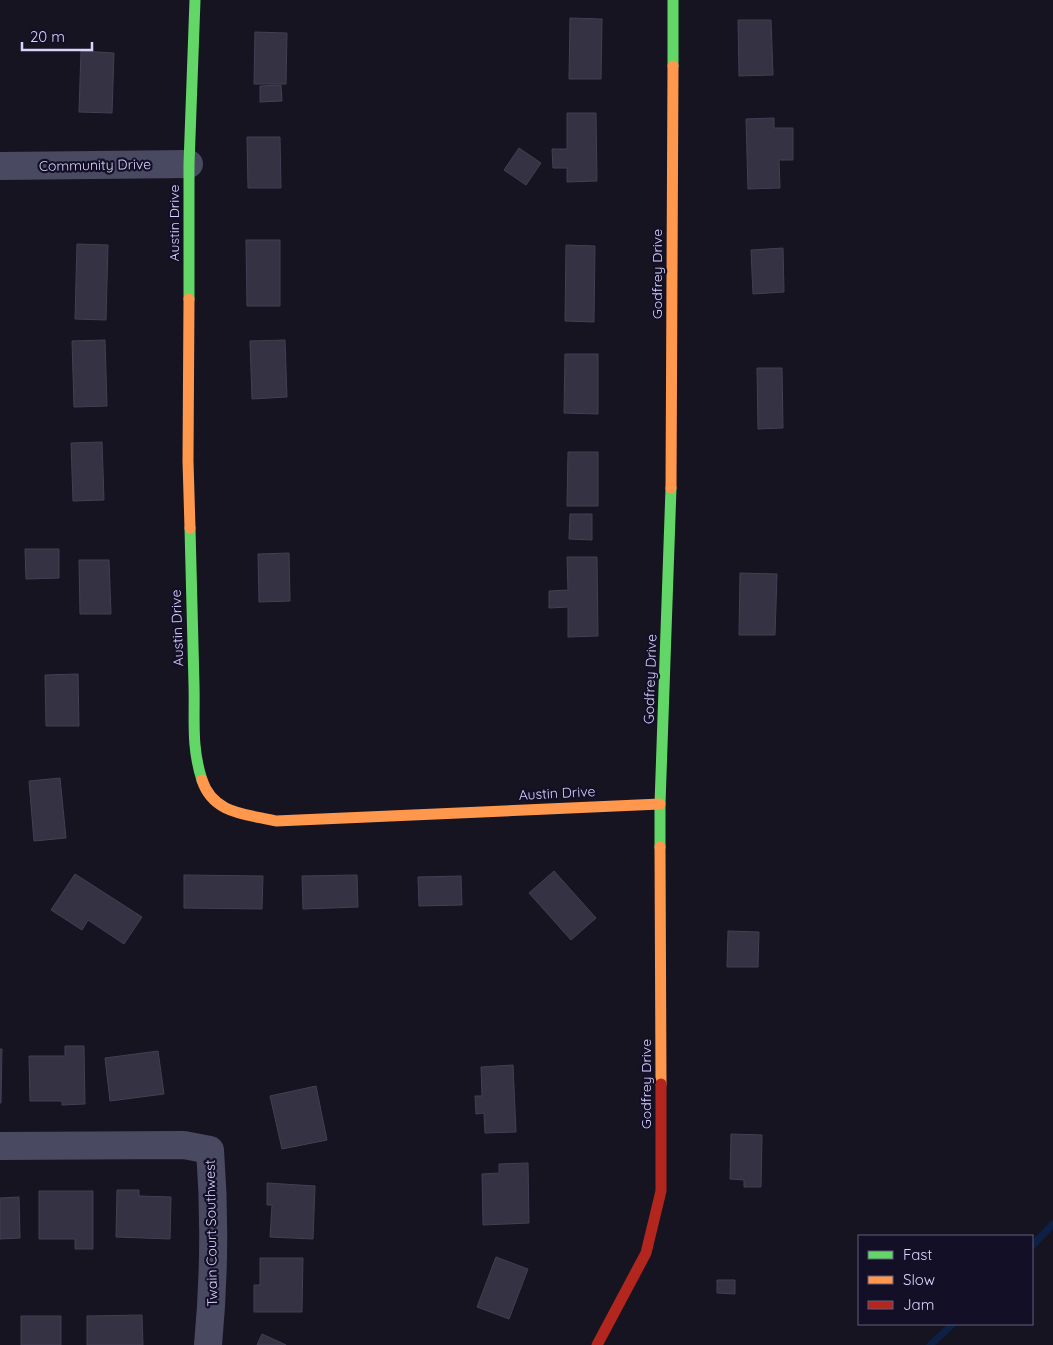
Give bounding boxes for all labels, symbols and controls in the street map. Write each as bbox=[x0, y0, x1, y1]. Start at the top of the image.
scale bar bbox=[22, 20, 92, 52]
text: 20 m bbox=[30, 27, 65, 46]
street label: Community Drive bbox=[39, 155, 151, 175]
street label: Austin Drive bbox=[165, 185, 183, 261]
street label: Godfrey Drive bbox=[648, 229, 666, 319]
street label: Austin Drive bbox=[167, 589, 187, 667]
street label: Godfrey Drive bbox=[639, 634, 661, 724]
street label: Austin Drive bbox=[518, 782, 596, 804]
street label: Godfrey Drive bbox=[637, 1039, 655, 1129]
street label: Twain Court Southwest bbox=[201, 1159, 221, 1307]
legend bbox=[858, 1235, 1033, 1325]
text: Fast bbox=[903, 1245, 932, 1264]
text: Slow bbox=[903, 1270, 935, 1289]
text: Jam bbox=[903, 1295, 934, 1314]

